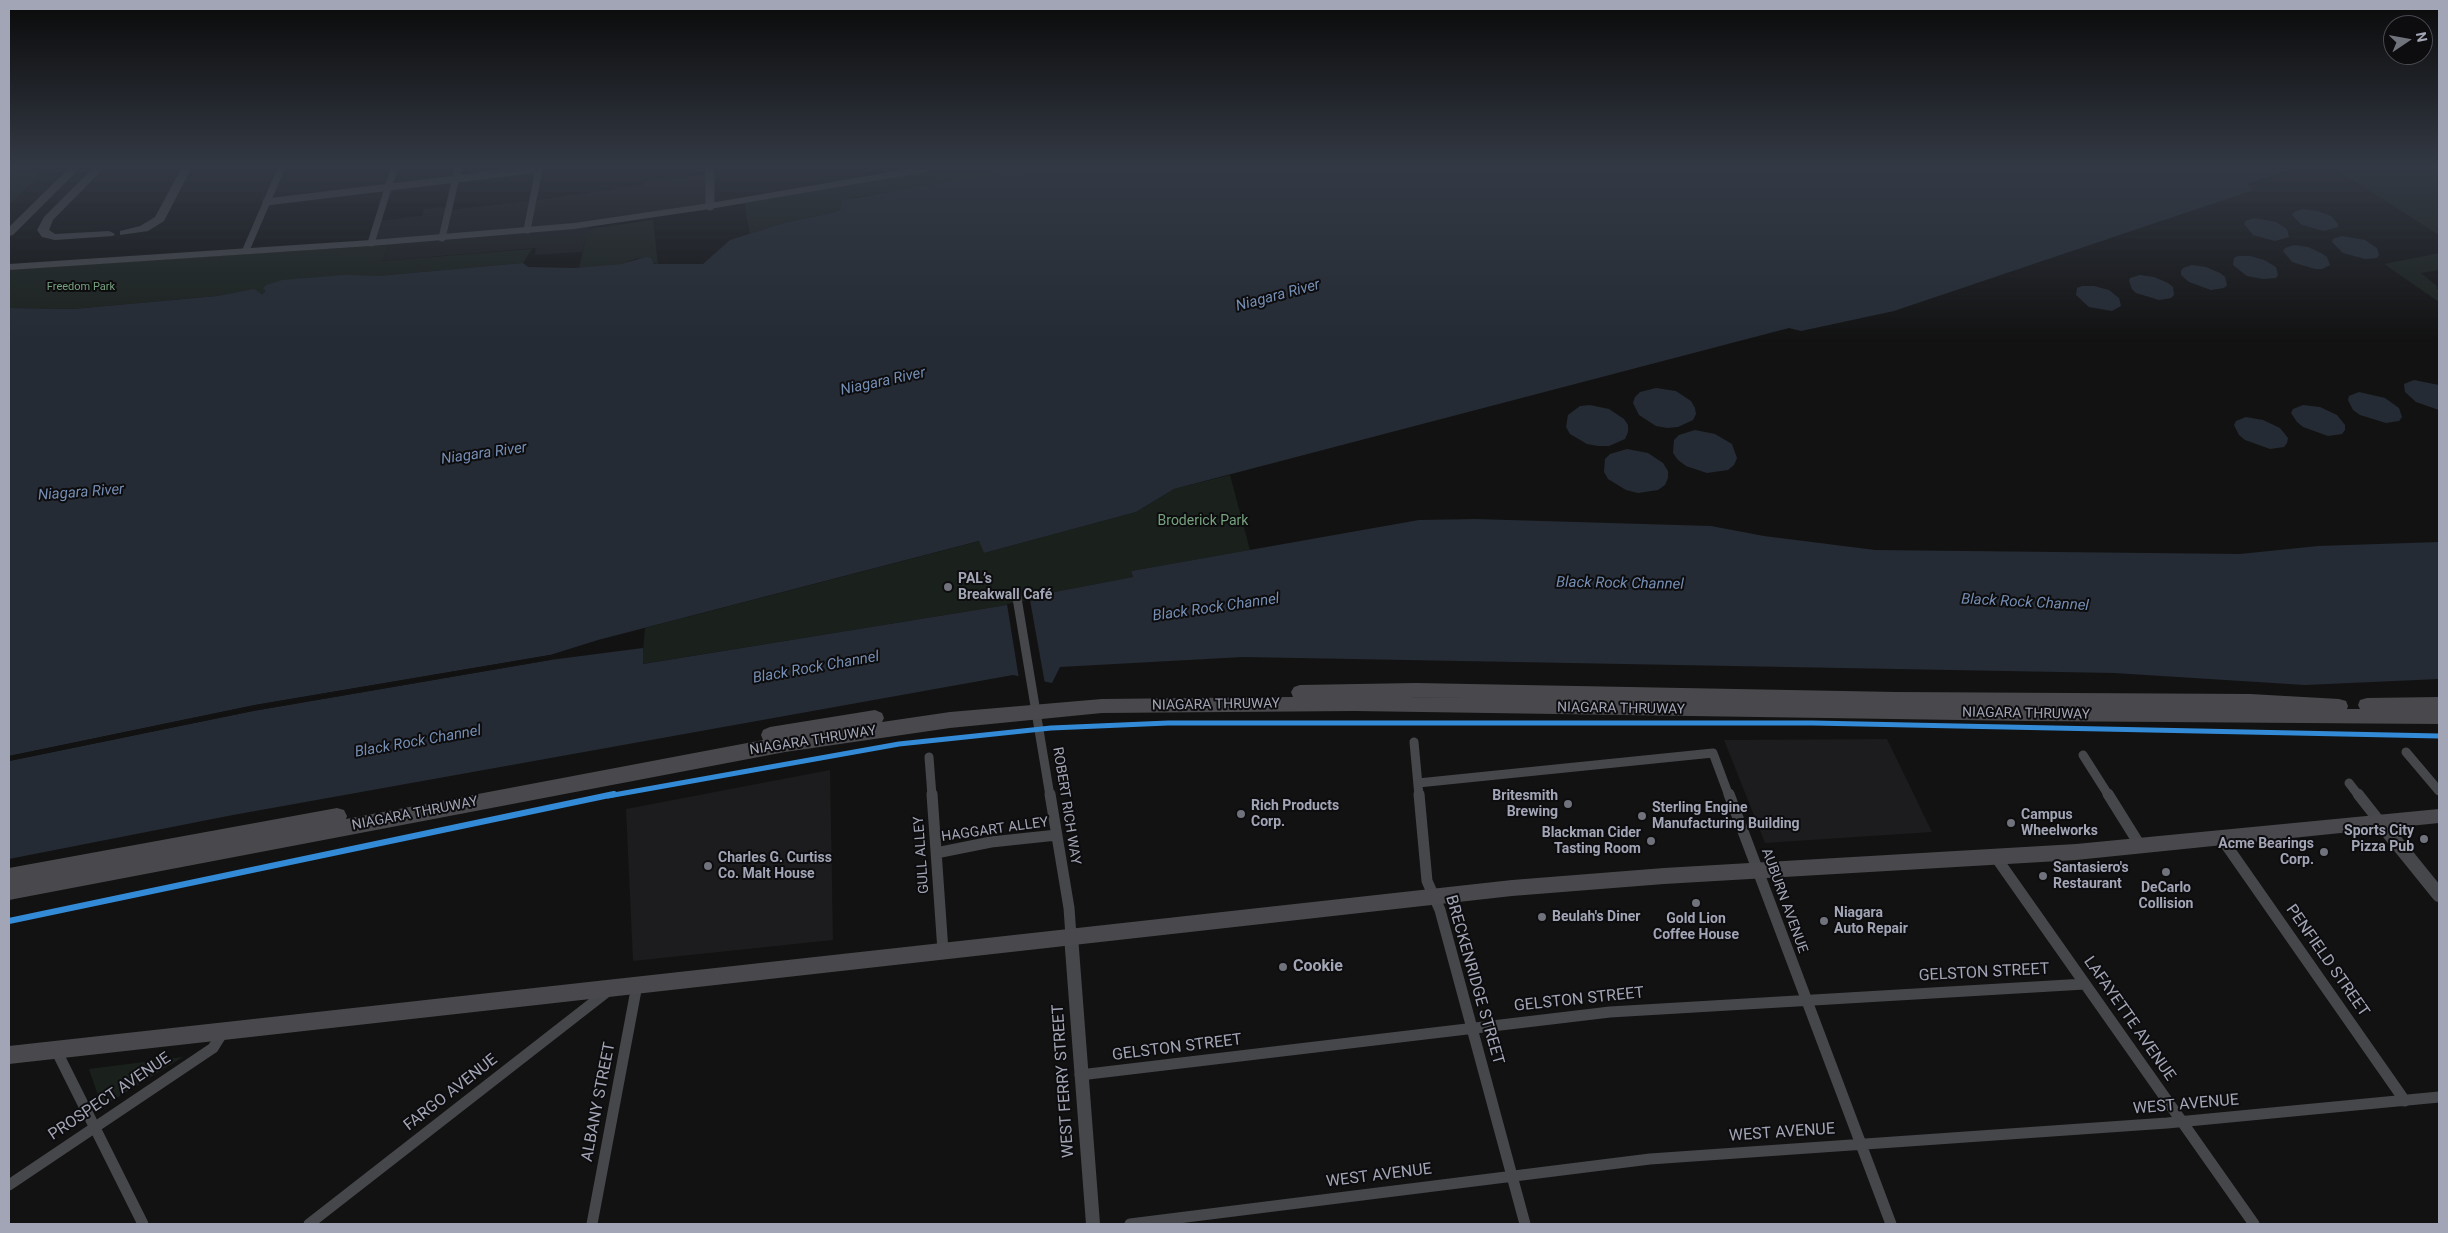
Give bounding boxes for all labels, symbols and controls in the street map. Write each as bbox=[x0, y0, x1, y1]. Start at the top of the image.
north arrow bbox=[2383, 15, 2433, 65]
text: N bbox=[2413, 31, 2431, 44]
water label: Niagara River bbox=[1234, 276, 1322, 316]
park label: Freedom Park bbox=[47, 280, 115, 294]
water label: Niagara River bbox=[839, 364, 927, 400]
water label: Niagara River bbox=[440, 439, 528, 469]
water label: Niagara River bbox=[37, 481, 125, 505]
park label: Broderick Park bbox=[1158, 513, 1248, 529]
place label: PAL’s Breakwall Café bbox=[958, 571, 1052, 604]
water label: Black Rock Channel bbox=[1556, 574, 1684, 594]
marker: PAL’s Breakwall Café bbox=[942, 581, 954, 593]
water label: Black Rock Channel bbox=[1151, 590, 1281, 626]
water label: Black Rock Channel bbox=[1961, 591, 2089, 615]
water label: Black Rock Channel bbox=[751, 648, 881, 688]
street label: NIAGARA THRUWAY bbox=[1152, 695, 1280, 715]
street label: NIAGARA THRUWAY bbox=[1557, 699, 1685, 719]
street label: NIAGARA THRUWAY bbox=[1962, 704, 2090, 724]
water label: Black Rock Channel bbox=[353, 722, 483, 762]
street label: NIAGARA THRUWAY bbox=[748, 723, 878, 759]
street label: ROBERT RICH WAY bbox=[1048, 746, 1084, 866]
place label: Britesmith Brewing bbox=[1492, 788, 1558, 820]
street label: NIAGARA THRUWAY bbox=[351, 794, 479, 834]
place label: Rich Products Corp. bbox=[1251, 798, 1339, 830]
marker: Britesmith Brewing bbox=[1562, 798, 1574, 810]
place label: Sterling Engine Manufacturing Building bbox=[1652, 800, 1800, 832]
place label: Campus Wheelworks bbox=[2021, 807, 2098, 840]
marker: Rich Products Corp. bbox=[1235, 808, 1247, 820]
marker: Sterling Engine Manufacturing Building bbox=[1636, 810, 1648, 822]
street label: HAGGART ALLEY bbox=[940, 814, 1050, 846]
street label: GULL ALLEY bbox=[911, 816, 933, 894]
marker: Campus Wheelworks bbox=[2005, 817, 2017, 829]
place label: Sports City Pizza Pub bbox=[2344, 823, 2414, 856]
place label: Blackman Cider Tasting Room bbox=[1542, 825, 1641, 858]
marker: Sports City Pizza Pub bbox=[2418, 833, 2430, 845]
marker: Blackman Cider Tasting Room bbox=[1645, 835, 1657, 847]
place label: Acme Bearings Corp. bbox=[2218, 836, 2314, 869]
street label: AUBURN AVENUE bbox=[1757, 846, 1811, 956]
marker: Acme Bearings Corp. bbox=[2318, 846, 2330, 858]
place label: Charles G. Curtiss Co. Malt House bbox=[718, 850, 832, 882]
marker: Charles G. Curtiss Co. Malt House bbox=[702, 860, 714, 872]
place label: Santasiero's Restaurant bbox=[2053, 860, 2129, 892]
marker: DeCarlo Collision bbox=[2160, 866, 2172, 878]
marker: Santasiero's Restaurant bbox=[2037, 870, 2049, 882]
place label: DeCarlo Collision bbox=[2139, 880, 2193, 912]
street label: BRECKENRIDGE STREET bbox=[1441, 893, 1507, 1067]
marker: Gold Lion Coffee House bbox=[1690, 897, 1702, 909]
street label: PENFIELD STREET bbox=[2281, 901, 2373, 1021]
place label: Niagara Auto Repair bbox=[1834, 905, 1908, 938]
place label: Beulah's Diner bbox=[1552, 909, 1640, 925]
marker: Beulah's Diner bbox=[1536, 911, 1548, 923]
place label: Gold Lion Coffee House bbox=[1653, 911, 1739, 944]
marker: Niagara Auto Repair bbox=[1818, 915, 1830, 927]
street label: LAFAYETTE AVENUE bbox=[2079, 953, 2179, 1085]
place label: Cookie bbox=[1293, 957, 1343, 977]
street label: GELSTON STREET bbox=[1918, 960, 2050, 986]
marker: Cookie bbox=[1277, 961, 1289, 973]
street label: GELSTON STREET bbox=[1513, 984, 1645, 1016]
street label: WEST FERRY STREET bbox=[1049, 1004, 1079, 1158]
street label: GELSTON STREET bbox=[1111, 1031, 1243, 1065]
street label: ALBANY STREET bbox=[578, 1041, 620, 1163]
street label: PROSPECT AVENUE bbox=[45, 1049, 175, 1145]
street label: FARGO AVENUE bbox=[400, 1050, 502, 1136]
street label: WEST AVENUE bbox=[2132, 1091, 2240, 1119]
street label: WEST AVENUE bbox=[1728, 1120, 1836, 1146]
street label: WEST AVENUE bbox=[1325, 1160, 1433, 1192]

